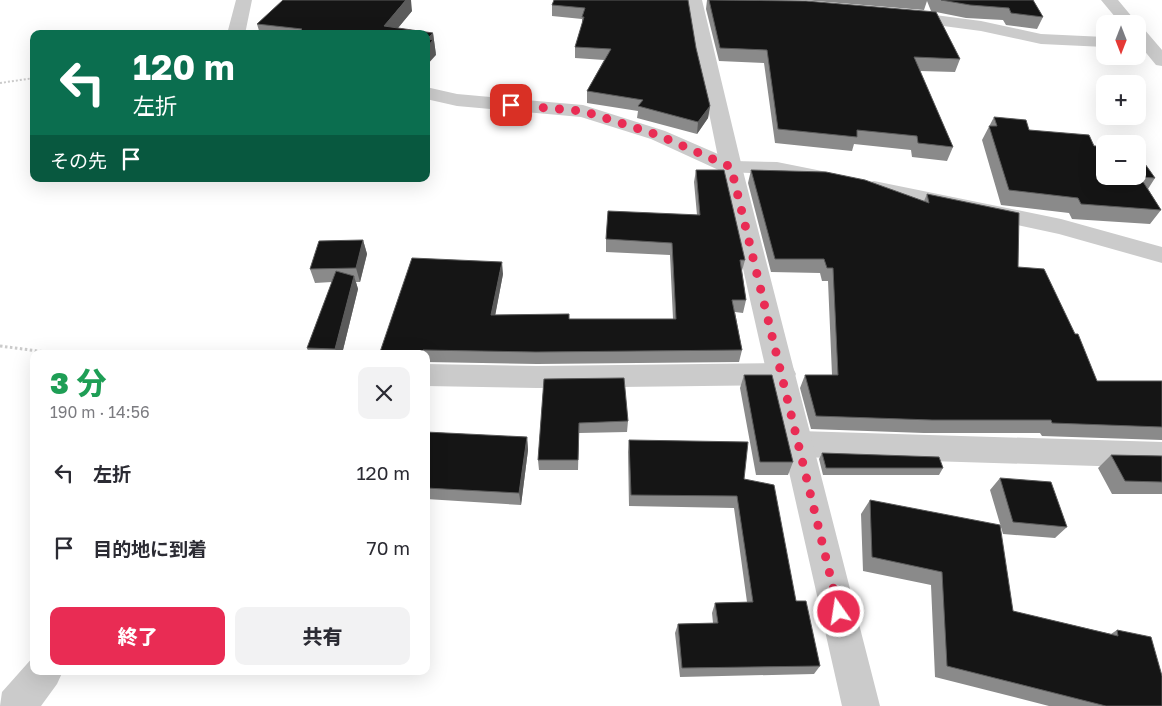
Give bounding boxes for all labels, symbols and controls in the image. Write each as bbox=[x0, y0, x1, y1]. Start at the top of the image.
north arrow bbox=[1096, 15, 1146, 65]
map controls bbox=[1096, 15, 1146, 185]
text: 120 m bbox=[133, 46, 235, 88]
icon: left bbox=[50, 50, 115, 115]
button: + bbox=[1096, 75, 1146, 125]
pin bbox=[490, 84, 532, 126]
icon: arrive bbox=[497, 91, 525, 119]
text: 左折 bbox=[133, 92, 177, 119]
button: − bbox=[1096, 135, 1146, 185]
icon: arrive bbox=[117, 145, 145, 173]
text: その先 bbox=[50, 149, 107, 172]
text: 3 分 bbox=[50, 365, 106, 401]
button: close bbox=[358, 367, 410, 419]
text: 190 m · 14:56 bbox=[50, 402, 150, 422]
icon: left bbox=[50, 459, 78, 487]
text: 120 m bbox=[356, 461, 410, 484]
text: 左折 bbox=[93, 462, 131, 485]
icon: arrive bbox=[50, 534, 78, 562]
text: 70 m bbox=[367, 536, 410, 559]
text: 目的地に到着 bbox=[93, 537, 207, 560]
position arrow bbox=[812, 585, 864, 637]
button: 終了 bbox=[50, 607, 225, 665]
button: 共有 bbox=[235, 607, 410, 665]

